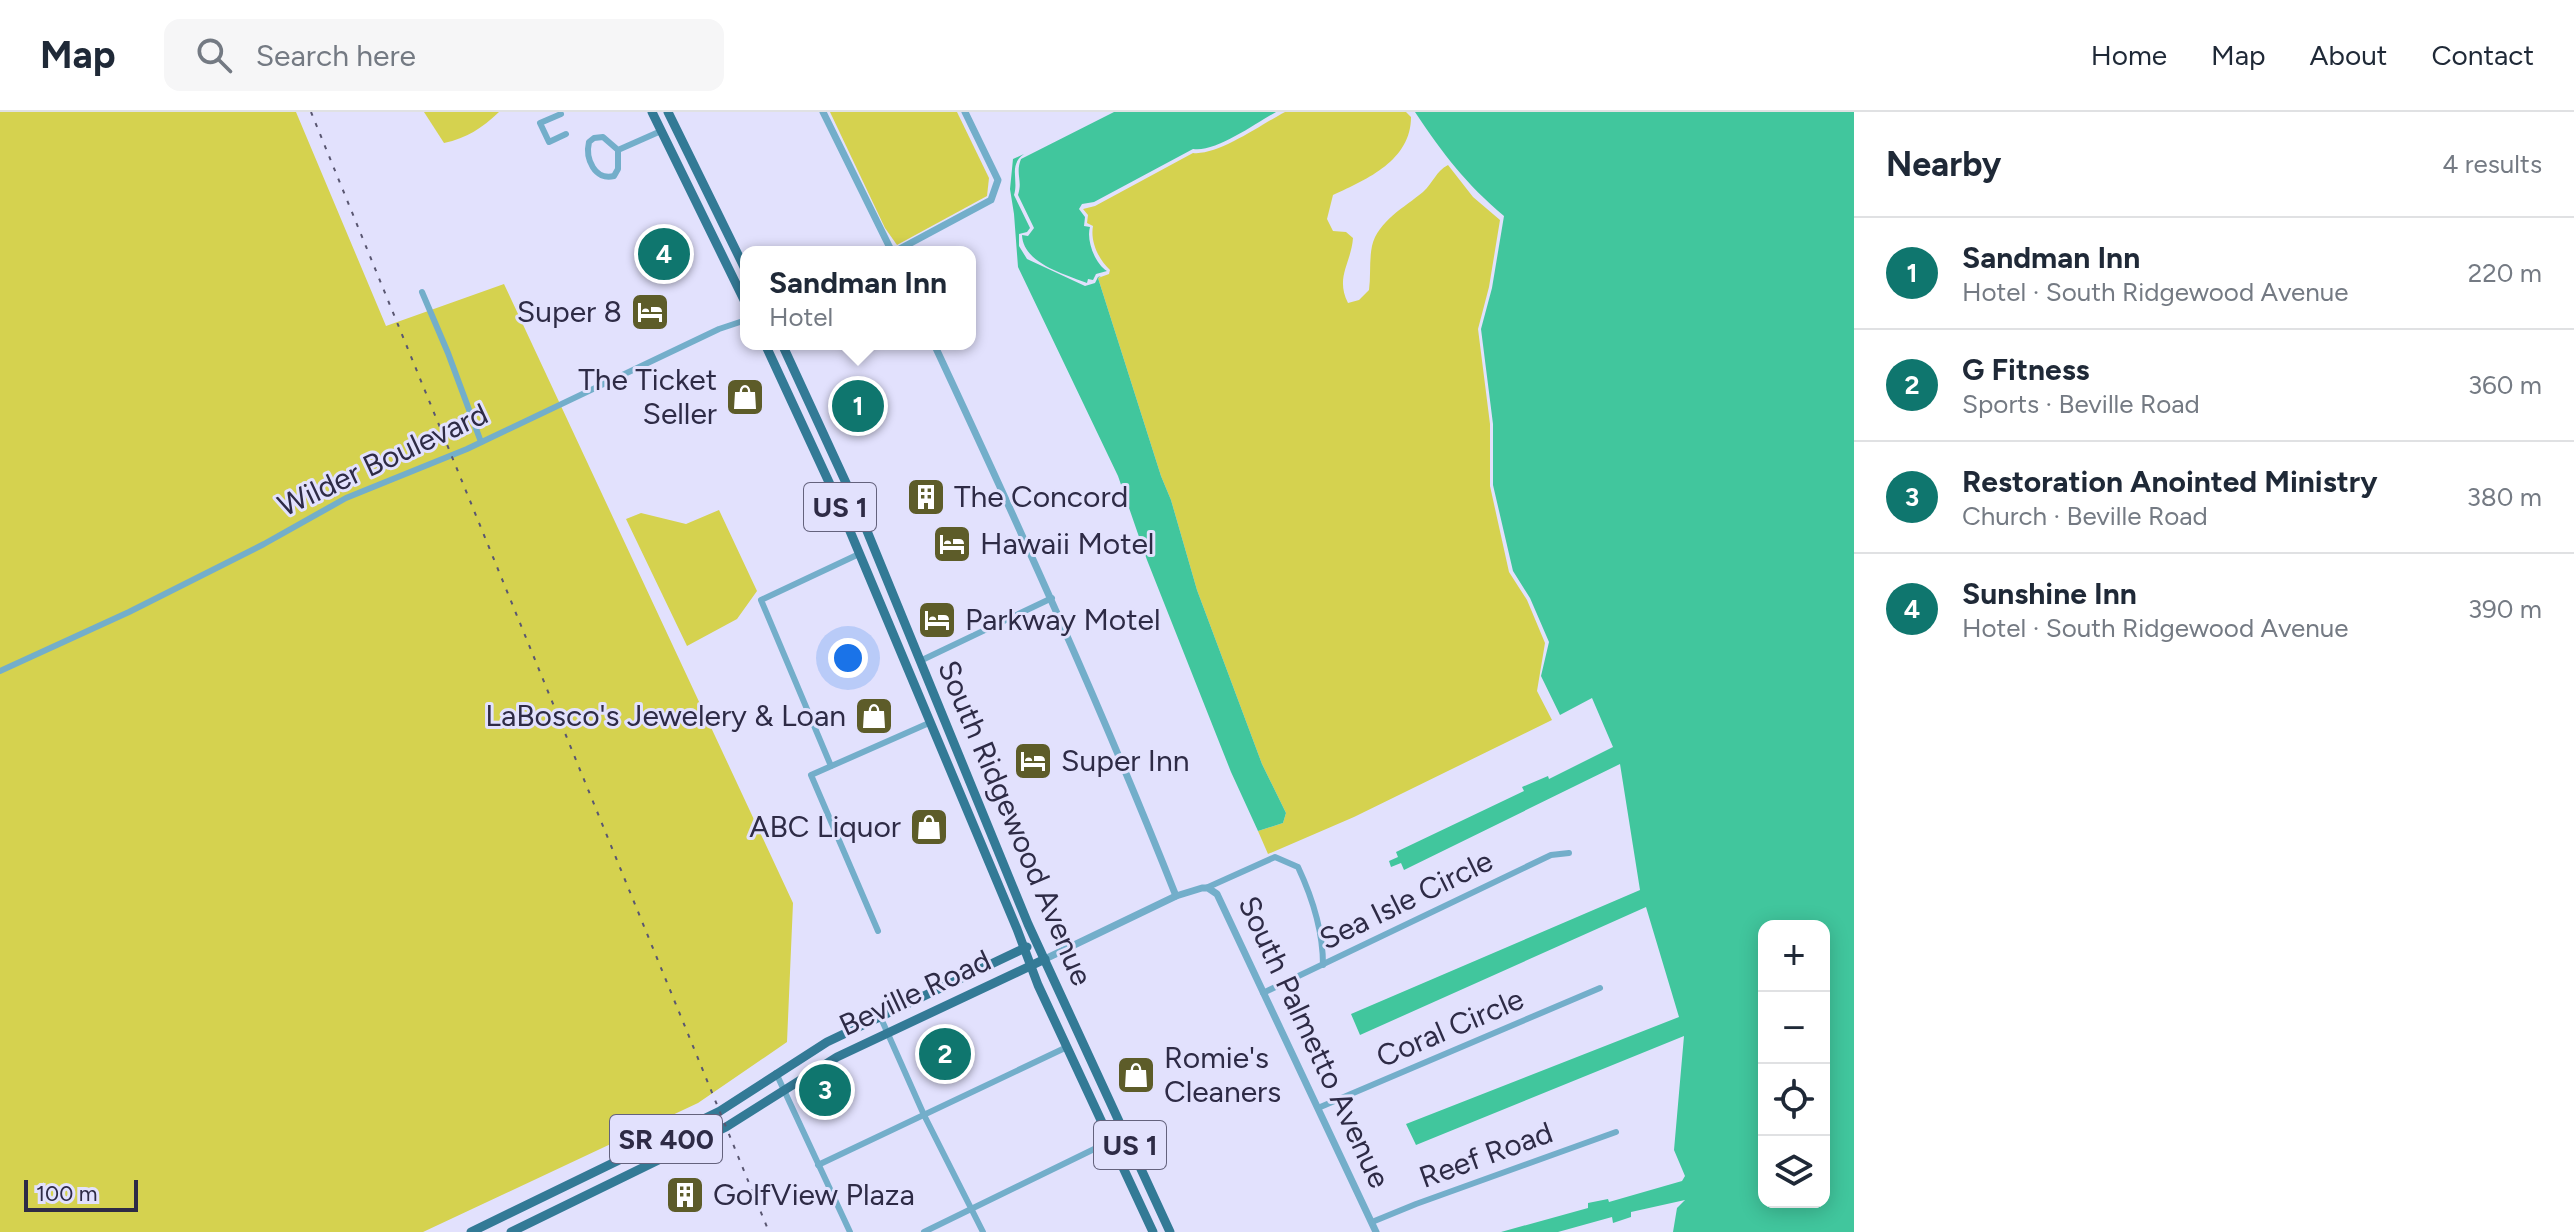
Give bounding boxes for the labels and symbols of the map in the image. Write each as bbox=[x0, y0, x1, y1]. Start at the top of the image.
pin: 4 bbox=[638, 224, 690, 284]
hotel icon: Super 8 bbox=[629, 291, 671, 333]
place label: Super 8 bbox=[517, 293, 622, 330]
place label: The Ticket Seller bbox=[578, 361, 717, 432]
shop icon: The Ticket Seller bbox=[724, 376, 766, 418]
pin: 1 bbox=[832, 376, 884, 436]
street label: Wilder Boulevard bbox=[272, 395, 494, 524]
building icon: The Concord bbox=[905, 476, 947, 518]
place label: The Concord bbox=[954, 478, 1128, 515]
road number: US 1 bbox=[804, 483, 876, 531]
hotel icon: Hawaii Motel bbox=[931, 523, 973, 565]
place label: Hawaii Motel bbox=[980, 525, 1154, 562]
hotel icon: Parkway Motel bbox=[916, 599, 958, 641]
place label: Parkway Motel bbox=[965, 601, 1161, 638]
your location bbox=[828, 638, 868, 678]
street label: South Ridgewood Avenue bbox=[930, 655, 1101, 991]
shop icon: LaBosco's Jewelery & Loan bbox=[853, 695, 895, 737]
place label: LaBosco's Jewelery & Loan bbox=[485, 697, 846, 734]
hotel icon: Super Inn bbox=[1012, 740, 1054, 782]
place label: Super Inn bbox=[1061, 742, 1189, 779]
shop icon: ABC Liquor bbox=[908, 806, 950, 848]
place label: ABC Liquor bbox=[749, 808, 901, 845]
street label: Sea Isle Circle bbox=[1313, 842, 1498, 957]
street label: South Palmetto Avenue bbox=[1231, 890, 1398, 1194]
street label: Beville Road bbox=[833, 941, 996, 1044]
street label: Coral Circle bbox=[1371, 980, 1529, 1075]
pin: 2 bbox=[919, 1024, 971, 1084]
place label: Romie's Cleaners bbox=[1164, 1039, 1281, 1110]
shop icon: Romie's Cleaners bbox=[1115, 1054, 1157, 1096]
pin: 3 bbox=[799, 1060, 851, 1120]
street label: Reef Road bbox=[1414, 1113, 1558, 1196]
road number: SR 400 bbox=[610, 1115, 722, 1163]
road number: US 1 bbox=[1094, 1121, 1166, 1169]
building icon: GolfView Plaza bbox=[664, 1174, 706, 1216]
scale bar bbox=[24, 1176, 138, 1212]
place label: GolfView Plaza bbox=[713, 1176, 915, 1213]

